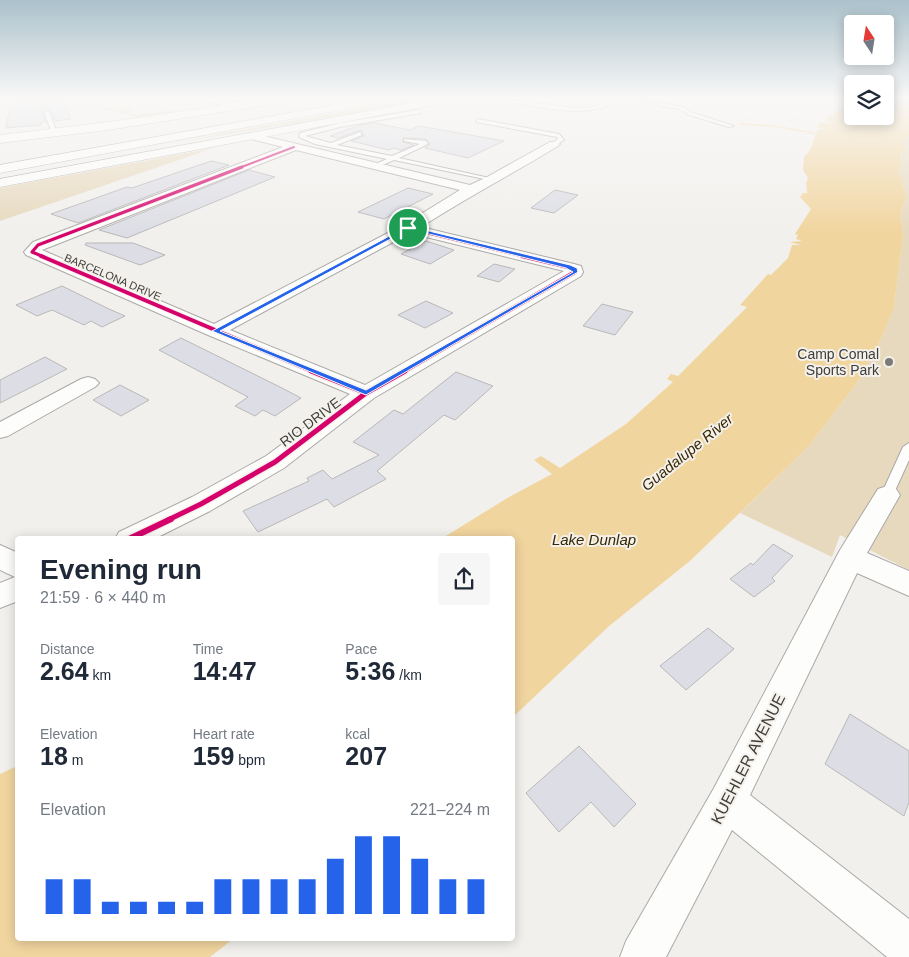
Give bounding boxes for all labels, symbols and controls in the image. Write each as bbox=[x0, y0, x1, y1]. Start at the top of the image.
north arrow bbox=[844, 15, 894, 65]
map controls bbox=[844, 15, 894, 125]
button: layers bbox=[844, 75, 894, 125]
pin bbox=[387, 207, 429, 249]
icon: arrive bbox=[394, 214, 422, 242]
street label: BARCELONA DRIVE bbox=[63, 251, 163, 303]
place label: Camp Comal Sports Park bbox=[797, 346, 880, 378]
marker: Camp Comal Sports Park bbox=[883, 356, 895, 368]
street label: RIO DRIVE bbox=[277, 394, 343, 450]
water label: Guadalupe River bbox=[638, 409, 737, 494]
water label: Lake Dunlap bbox=[552, 531, 636, 548]
button: share bbox=[438, 553, 490, 605]
text: Evening run bbox=[40, 554, 202, 585]
text: 21:59 · 6 × 440 m bbox=[40, 589, 166, 606]
text: Distance bbox=[40, 641, 94, 657]
text: Time bbox=[193, 641, 223, 657]
text: Pace bbox=[345, 641, 377, 657]
text: 2.64 bbox=[40, 657, 89, 685]
text: 14:47 bbox=[193, 657, 257, 685]
text: 5:36 bbox=[345, 657, 395, 685]
text: km bbox=[89, 667, 111, 683]
text: /km bbox=[395, 667, 422, 683]
street label: KUEHLER AVENUE bbox=[708, 691, 788, 827]
text: Elevation bbox=[40, 726, 98, 742]
text: Heart rate bbox=[193, 726, 255, 742]
text: kcal bbox=[345, 726, 370, 742]
text: 18 bbox=[40, 742, 68, 770]
text: 159 bbox=[193, 742, 234, 770]
text: 207 bbox=[345, 742, 387, 770]
text: m bbox=[68, 752, 83, 768]
text: bpm bbox=[234, 752, 266, 768]
text: Elevation bbox=[40, 801, 106, 818]
text: 221–224 m bbox=[410, 801, 490, 818]

